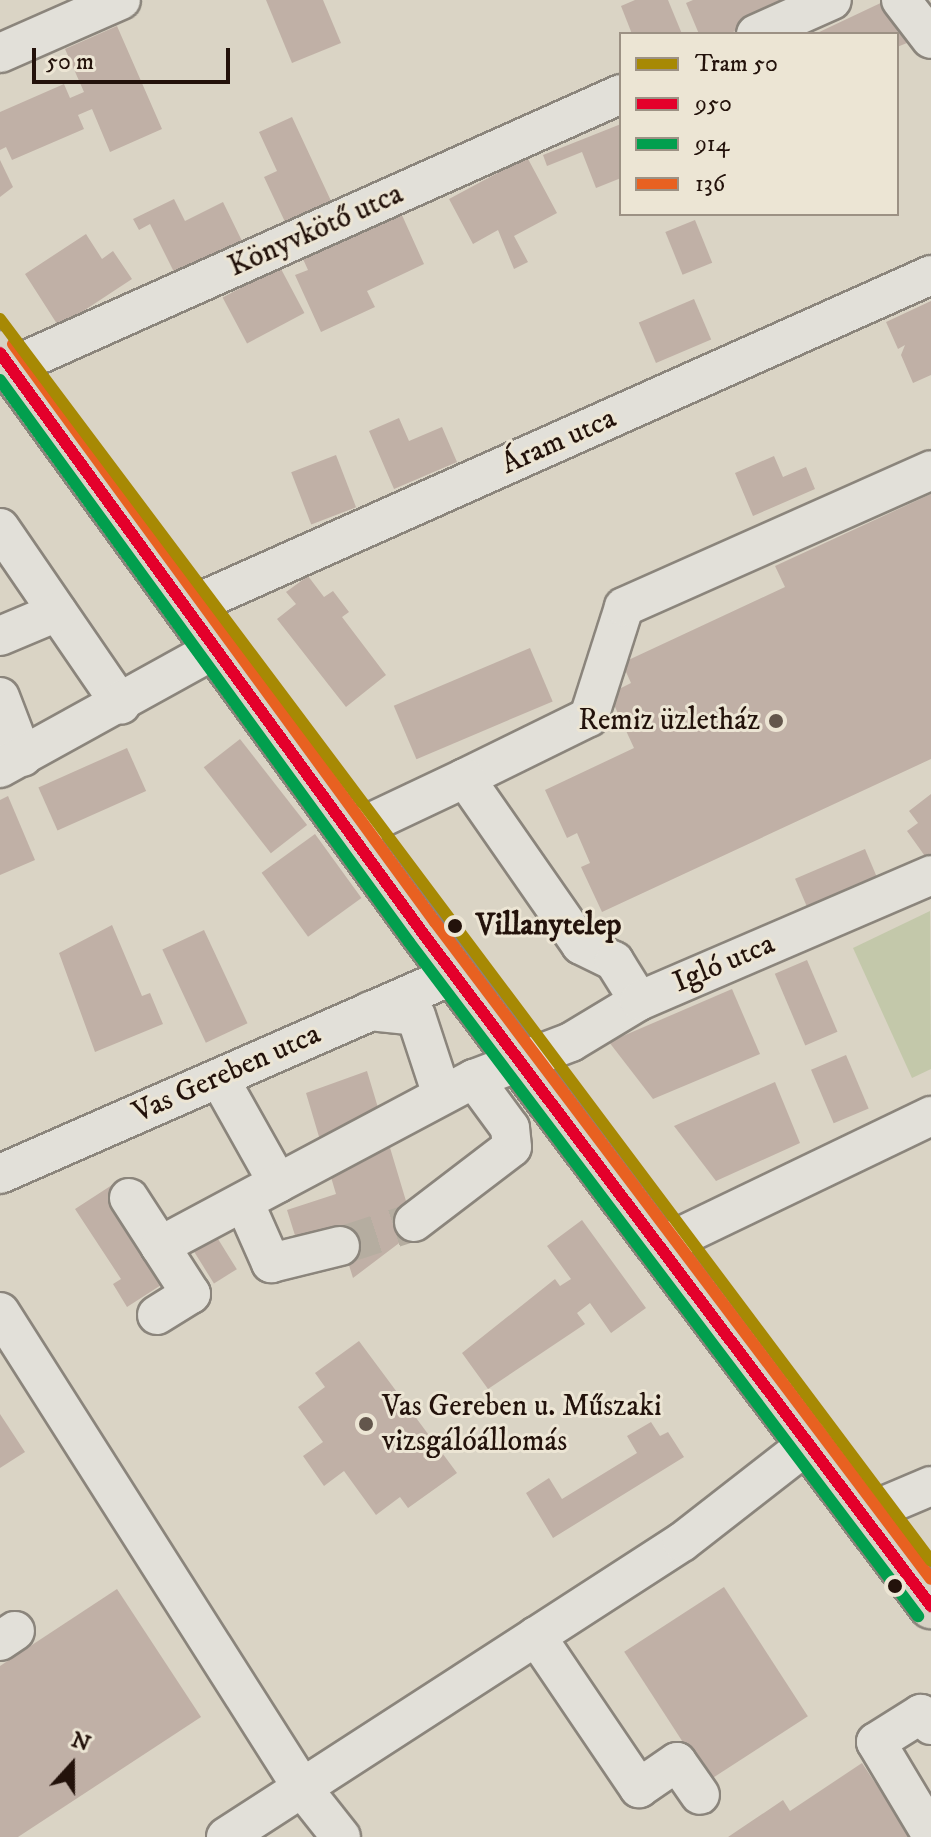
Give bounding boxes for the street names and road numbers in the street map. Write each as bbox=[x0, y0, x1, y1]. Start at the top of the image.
street label: Könyvkötő utca bbox=[223, 176, 409, 286]
street label: Áram utca bbox=[496, 401, 622, 483]
street label: Igló utca bbox=[668, 927, 780, 1001]
street label: Vas Gereben utca bbox=[128, 1017, 326, 1131]

